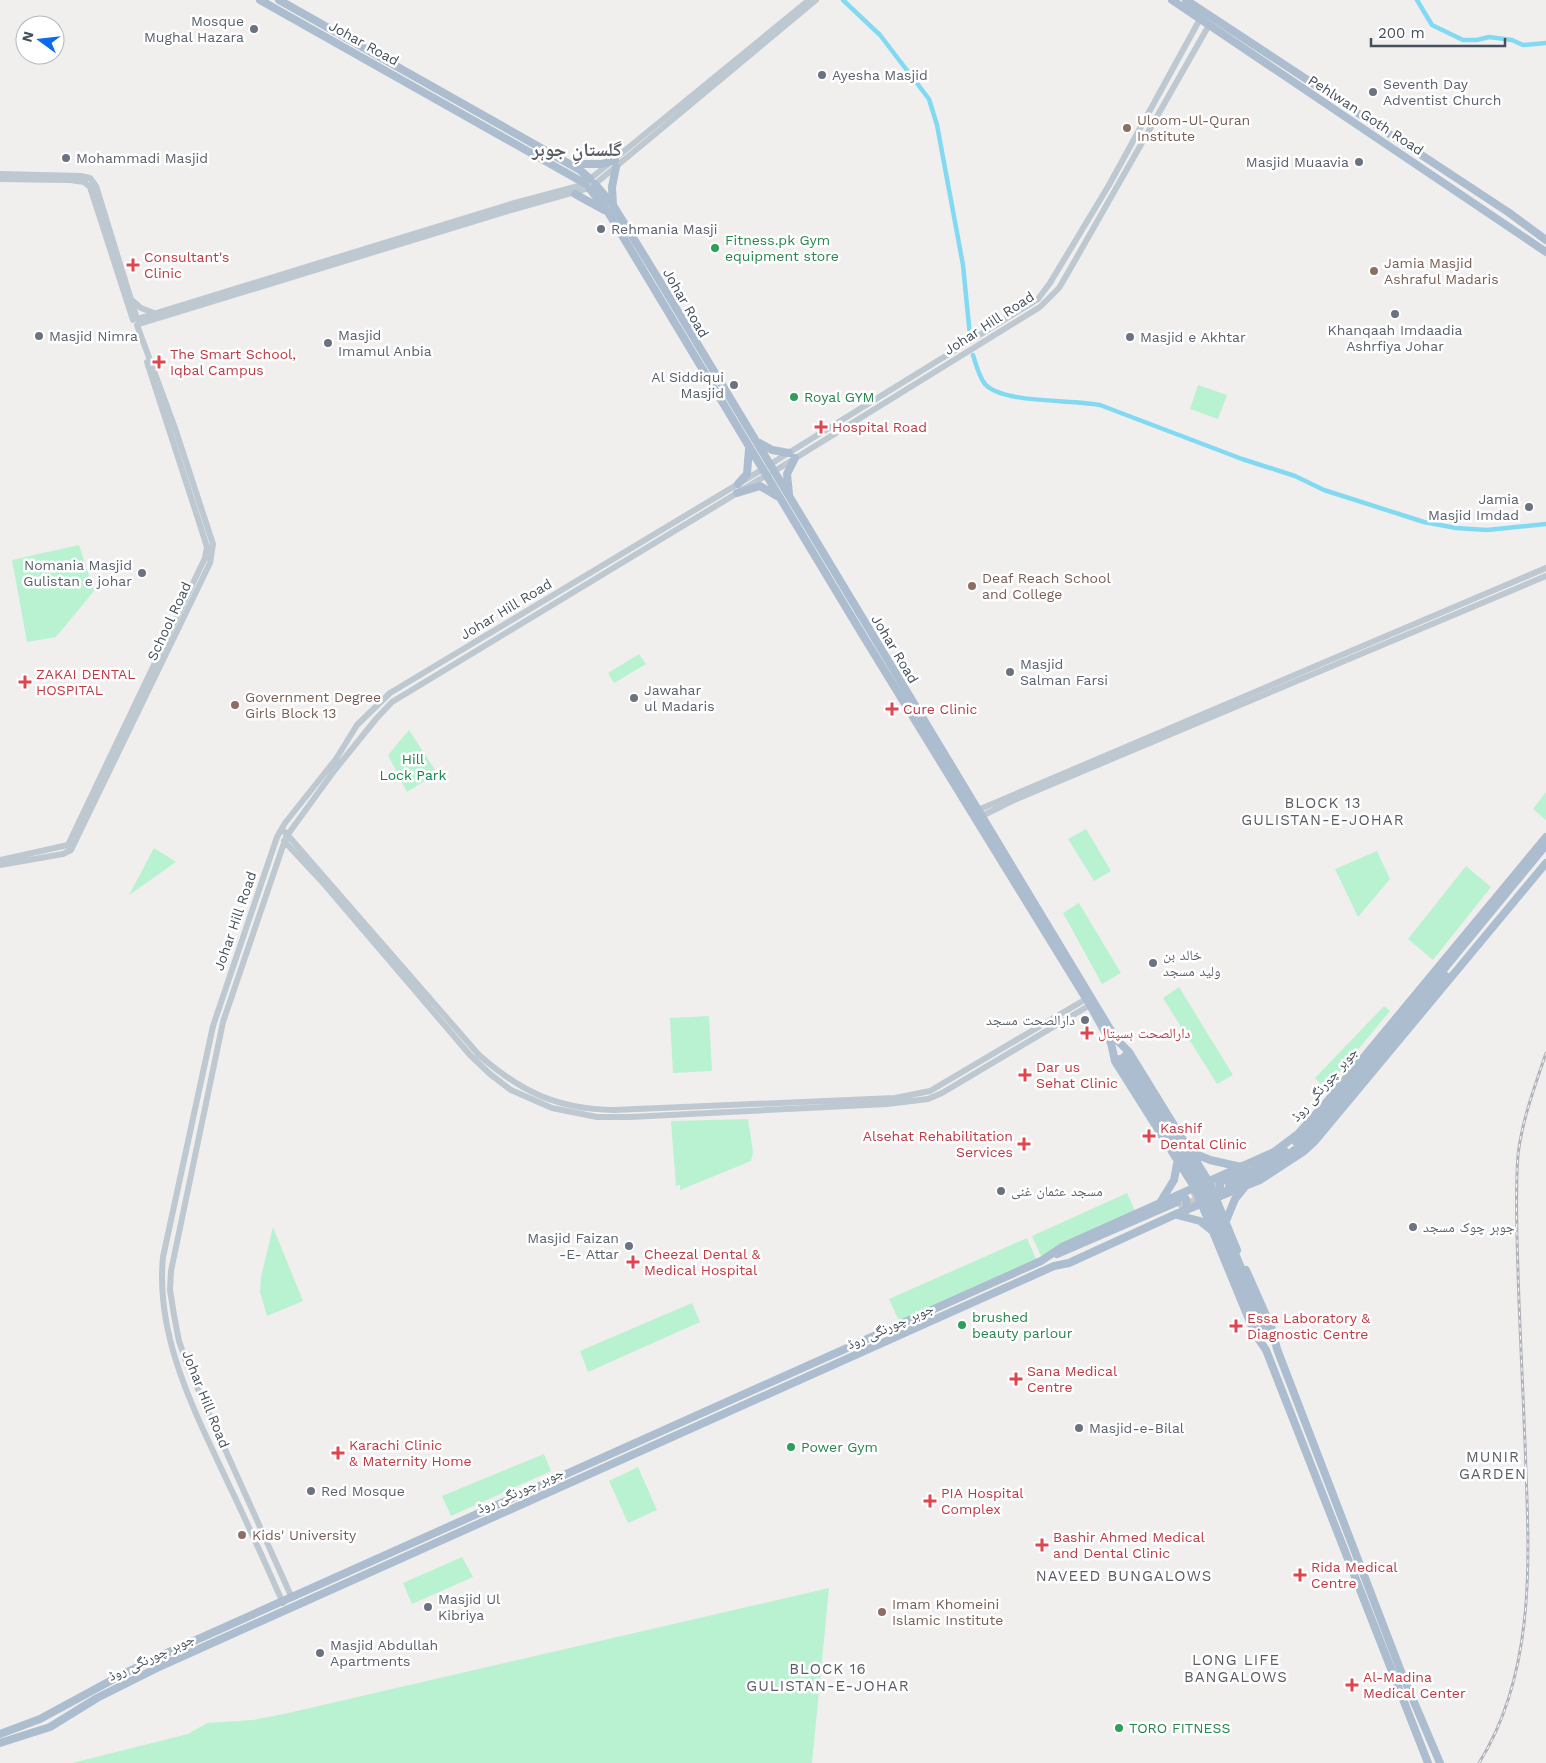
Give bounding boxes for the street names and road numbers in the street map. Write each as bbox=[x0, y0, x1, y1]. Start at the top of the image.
street label: Johar Road bbox=[326, 17, 402, 69]
street label: Pehlwan Goth Road bbox=[1305, 72, 1427, 158]
street label: Johar Road bbox=[660, 266, 712, 340]
street label: Johar Hill Road bbox=[941, 288, 1037, 358]
street label: Johar Hill Road bbox=[457, 575, 555, 643]
street label: School Road bbox=[144, 579, 194, 663]
street label: Johar Road bbox=[868, 612, 922, 686]
street label: Johar Hill Road bbox=[211, 869, 259, 973]
street label: جوہر چورنگی روڈ bbox=[1287, 1044, 1361, 1125]
street label: جوہر چورنگی روڈ bbox=[844, 1300, 936, 1353]
street label: Johar Hill Road bbox=[179, 1348, 233, 1450]
street label: جوہر چورنگی روڈ bbox=[474, 1464, 566, 1517]
street label: جوہر چورنگی روڈ bbox=[105, 1630, 197, 1685]

